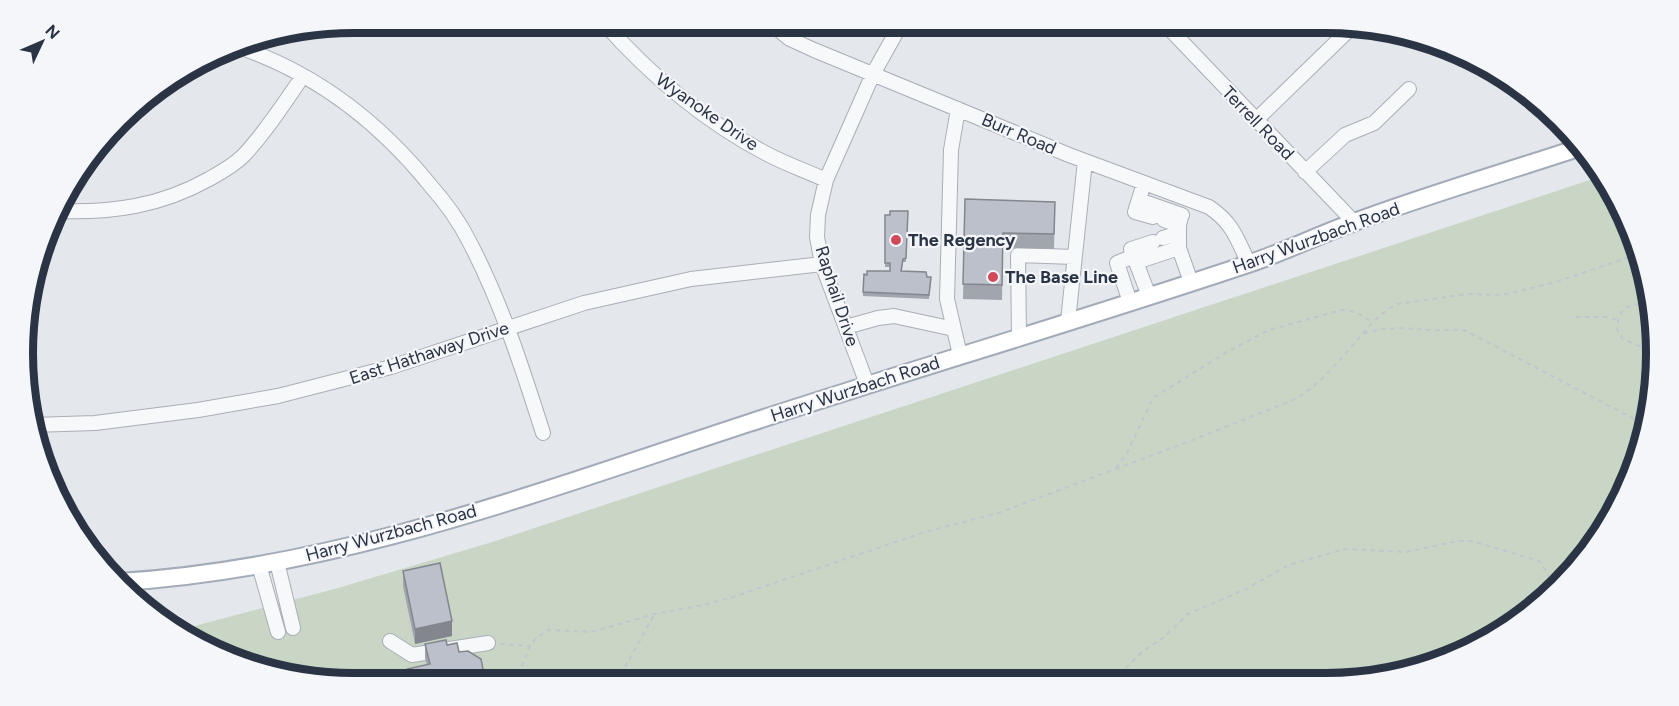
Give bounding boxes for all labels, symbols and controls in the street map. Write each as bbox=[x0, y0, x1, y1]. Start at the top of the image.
north arrow bbox=[12, 12, 72, 72]
text: N bbox=[41, 21, 64, 43]
street label: Wyanoke Drive bbox=[651, 68, 763, 156]
street label: Terrell Road bbox=[1217, 81, 1299, 165]
street label: Burr Road bbox=[978, 108, 1060, 160]
street label: Harry Wurzbach Road bbox=[1229, 198, 1403, 278]
place label: The Regency bbox=[908, 229, 1016, 251]
marker: The Regency bbox=[889, 233, 903, 247]
street label: Raphail Drive bbox=[810, 243, 864, 349]
place label: The Base Line bbox=[1005, 266, 1118, 288]
marker: The Base Line bbox=[986, 270, 1000, 284]
street label: East Hathaway Drive bbox=[346, 317, 512, 389]
street label: Harry Wurzbach Road bbox=[768, 351, 942, 427]
street label: Harry Wurzbach Road bbox=[303, 500, 479, 566]

